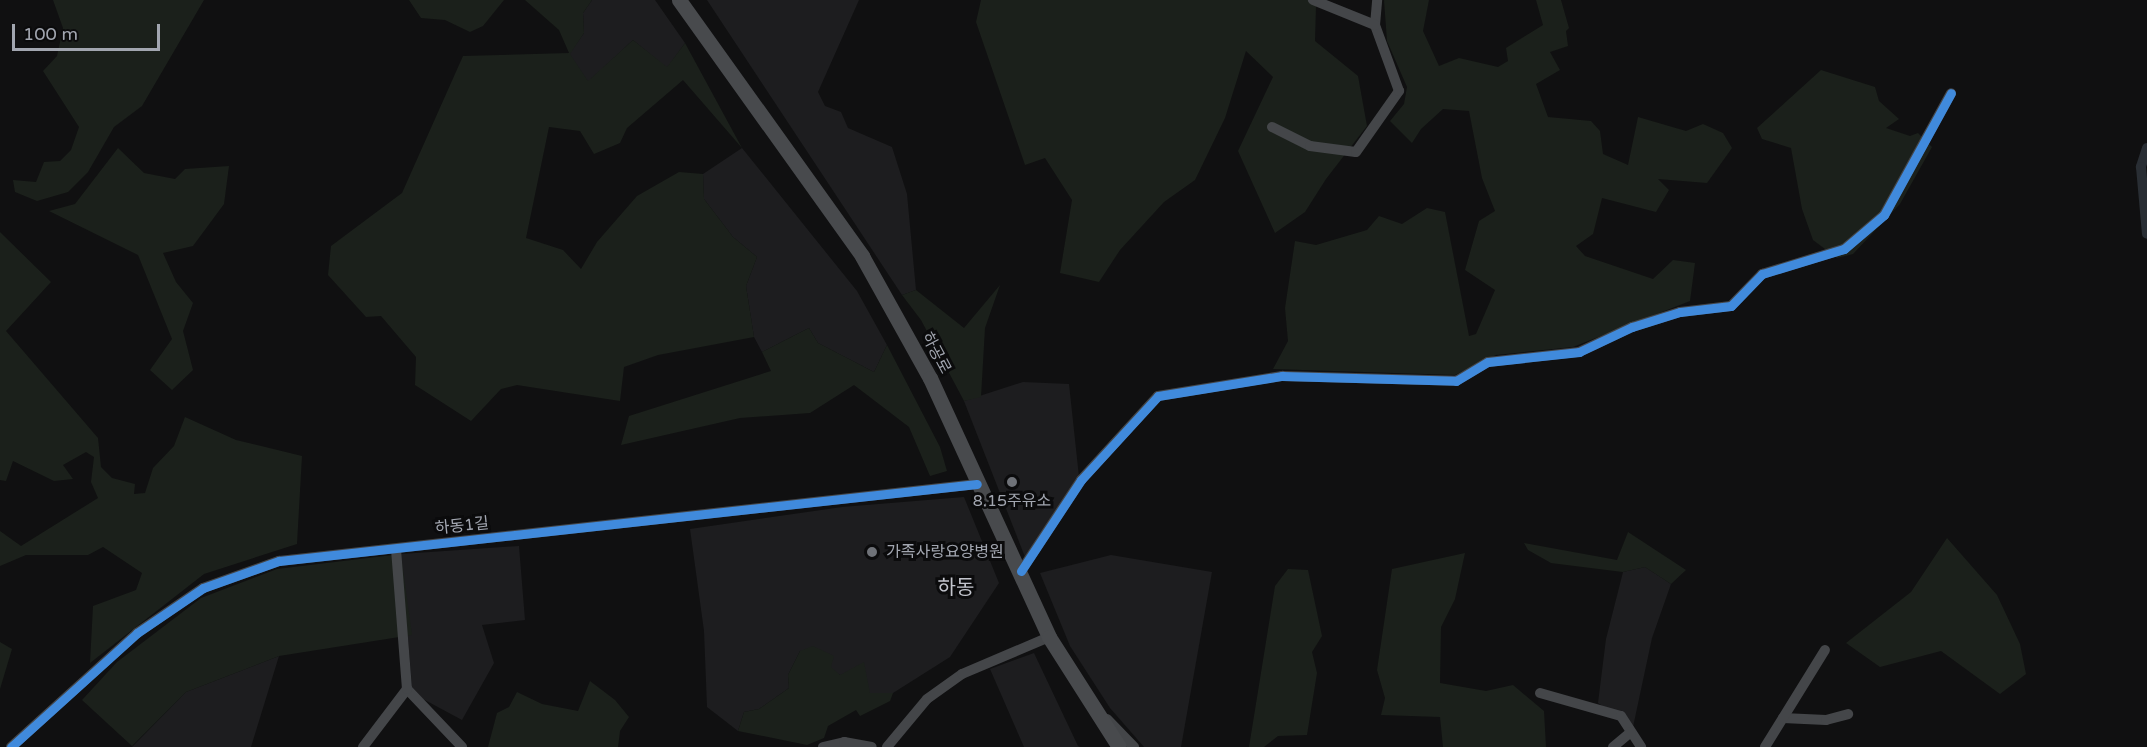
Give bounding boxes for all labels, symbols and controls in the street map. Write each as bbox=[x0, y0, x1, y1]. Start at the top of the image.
scale bar bbox=[15, 12, 164, 50]
text: 100 m bbox=[23, 23, 78, 45]
street label: 하공로 bbox=[917, 329, 955, 377]
marker: 8.15주유소 bbox=[1005, 475, 1019, 489]
place label: 8.15주유소 bbox=[973, 491, 1051, 511]
street label: 하동1길 bbox=[434, 514, 490, 538]
place label: 가족사랑요양병원 bbox=[886, 542, 1004, 562]
marker: 가족사랑요양병원 bbox=[863, 543, 881, 561]
district label: 하동 bbox=[938, 576, 974, 600]

